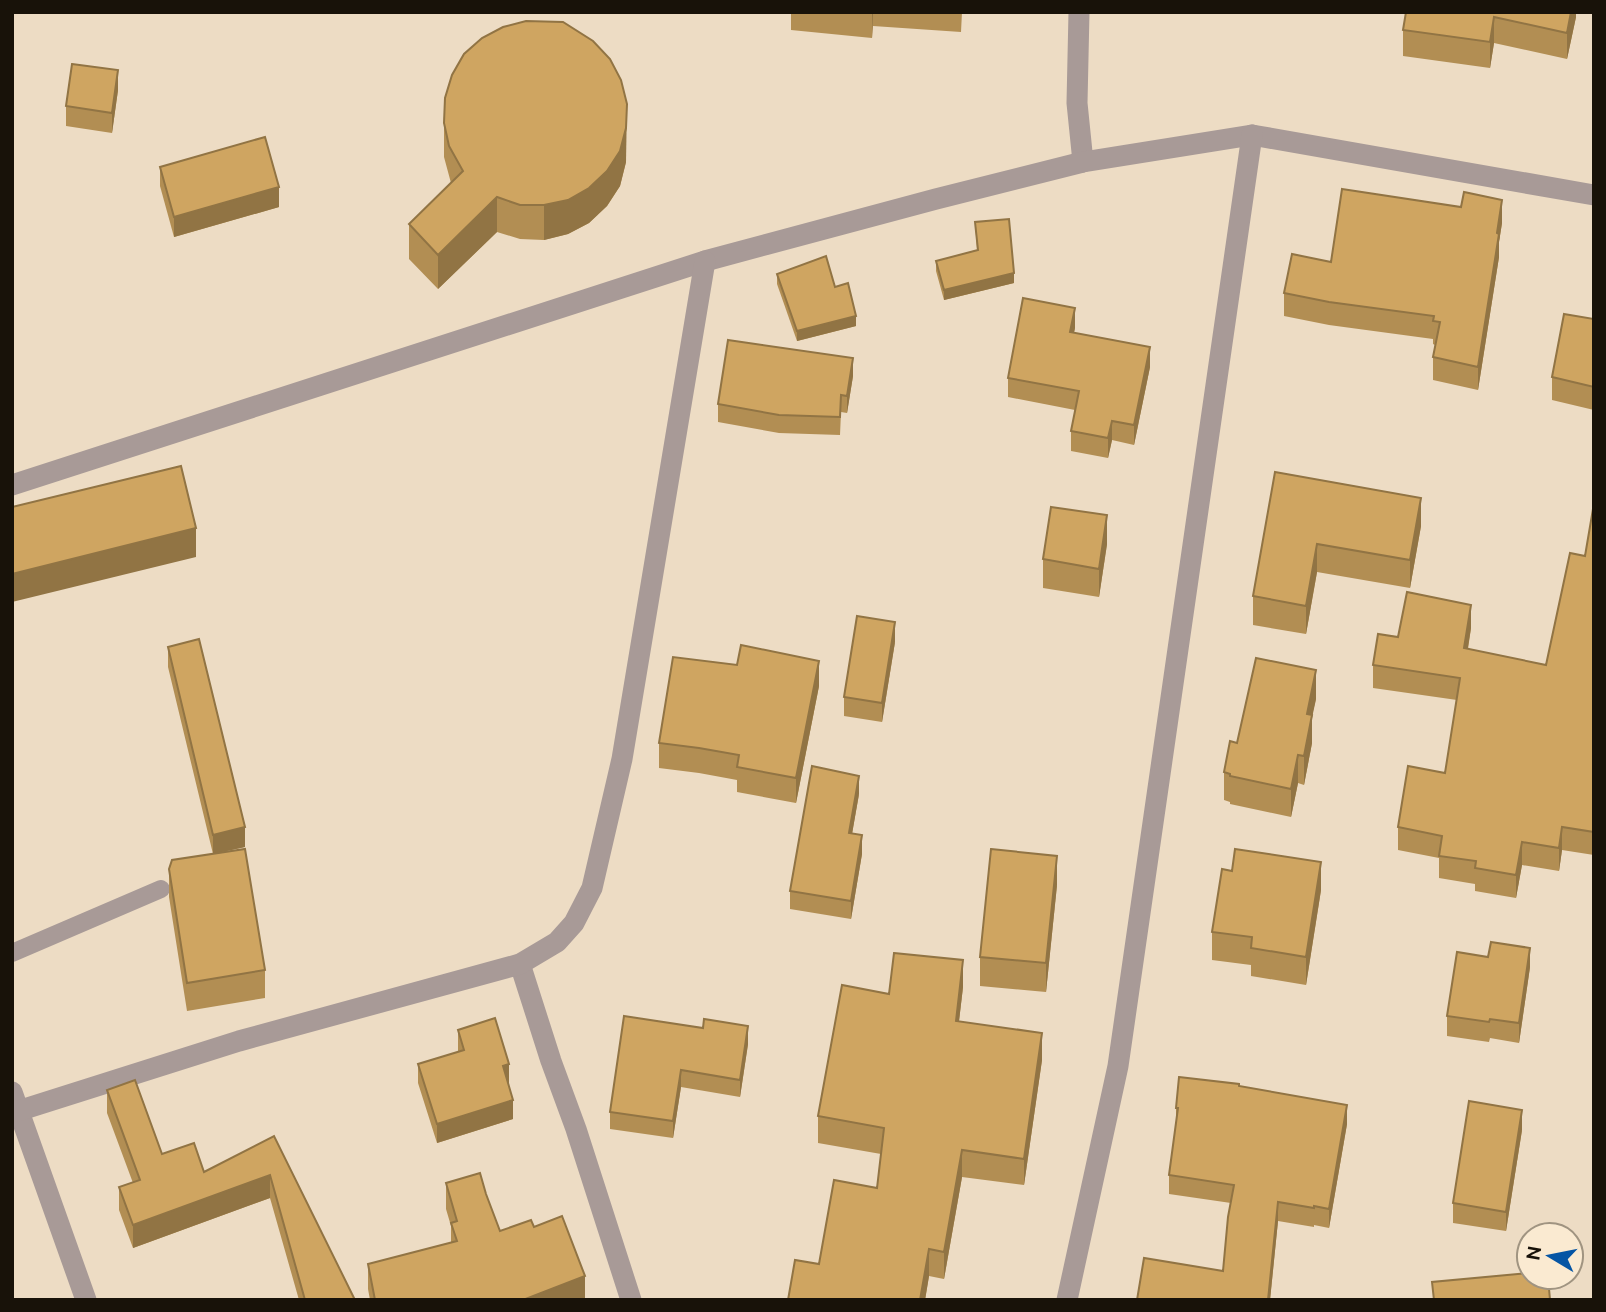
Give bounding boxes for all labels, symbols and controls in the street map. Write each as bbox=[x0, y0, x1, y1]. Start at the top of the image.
north arrow bbox=[1515, 1221, 1585, 1291]
text: N bbox=[1521, 1244, 1545, 1262]

